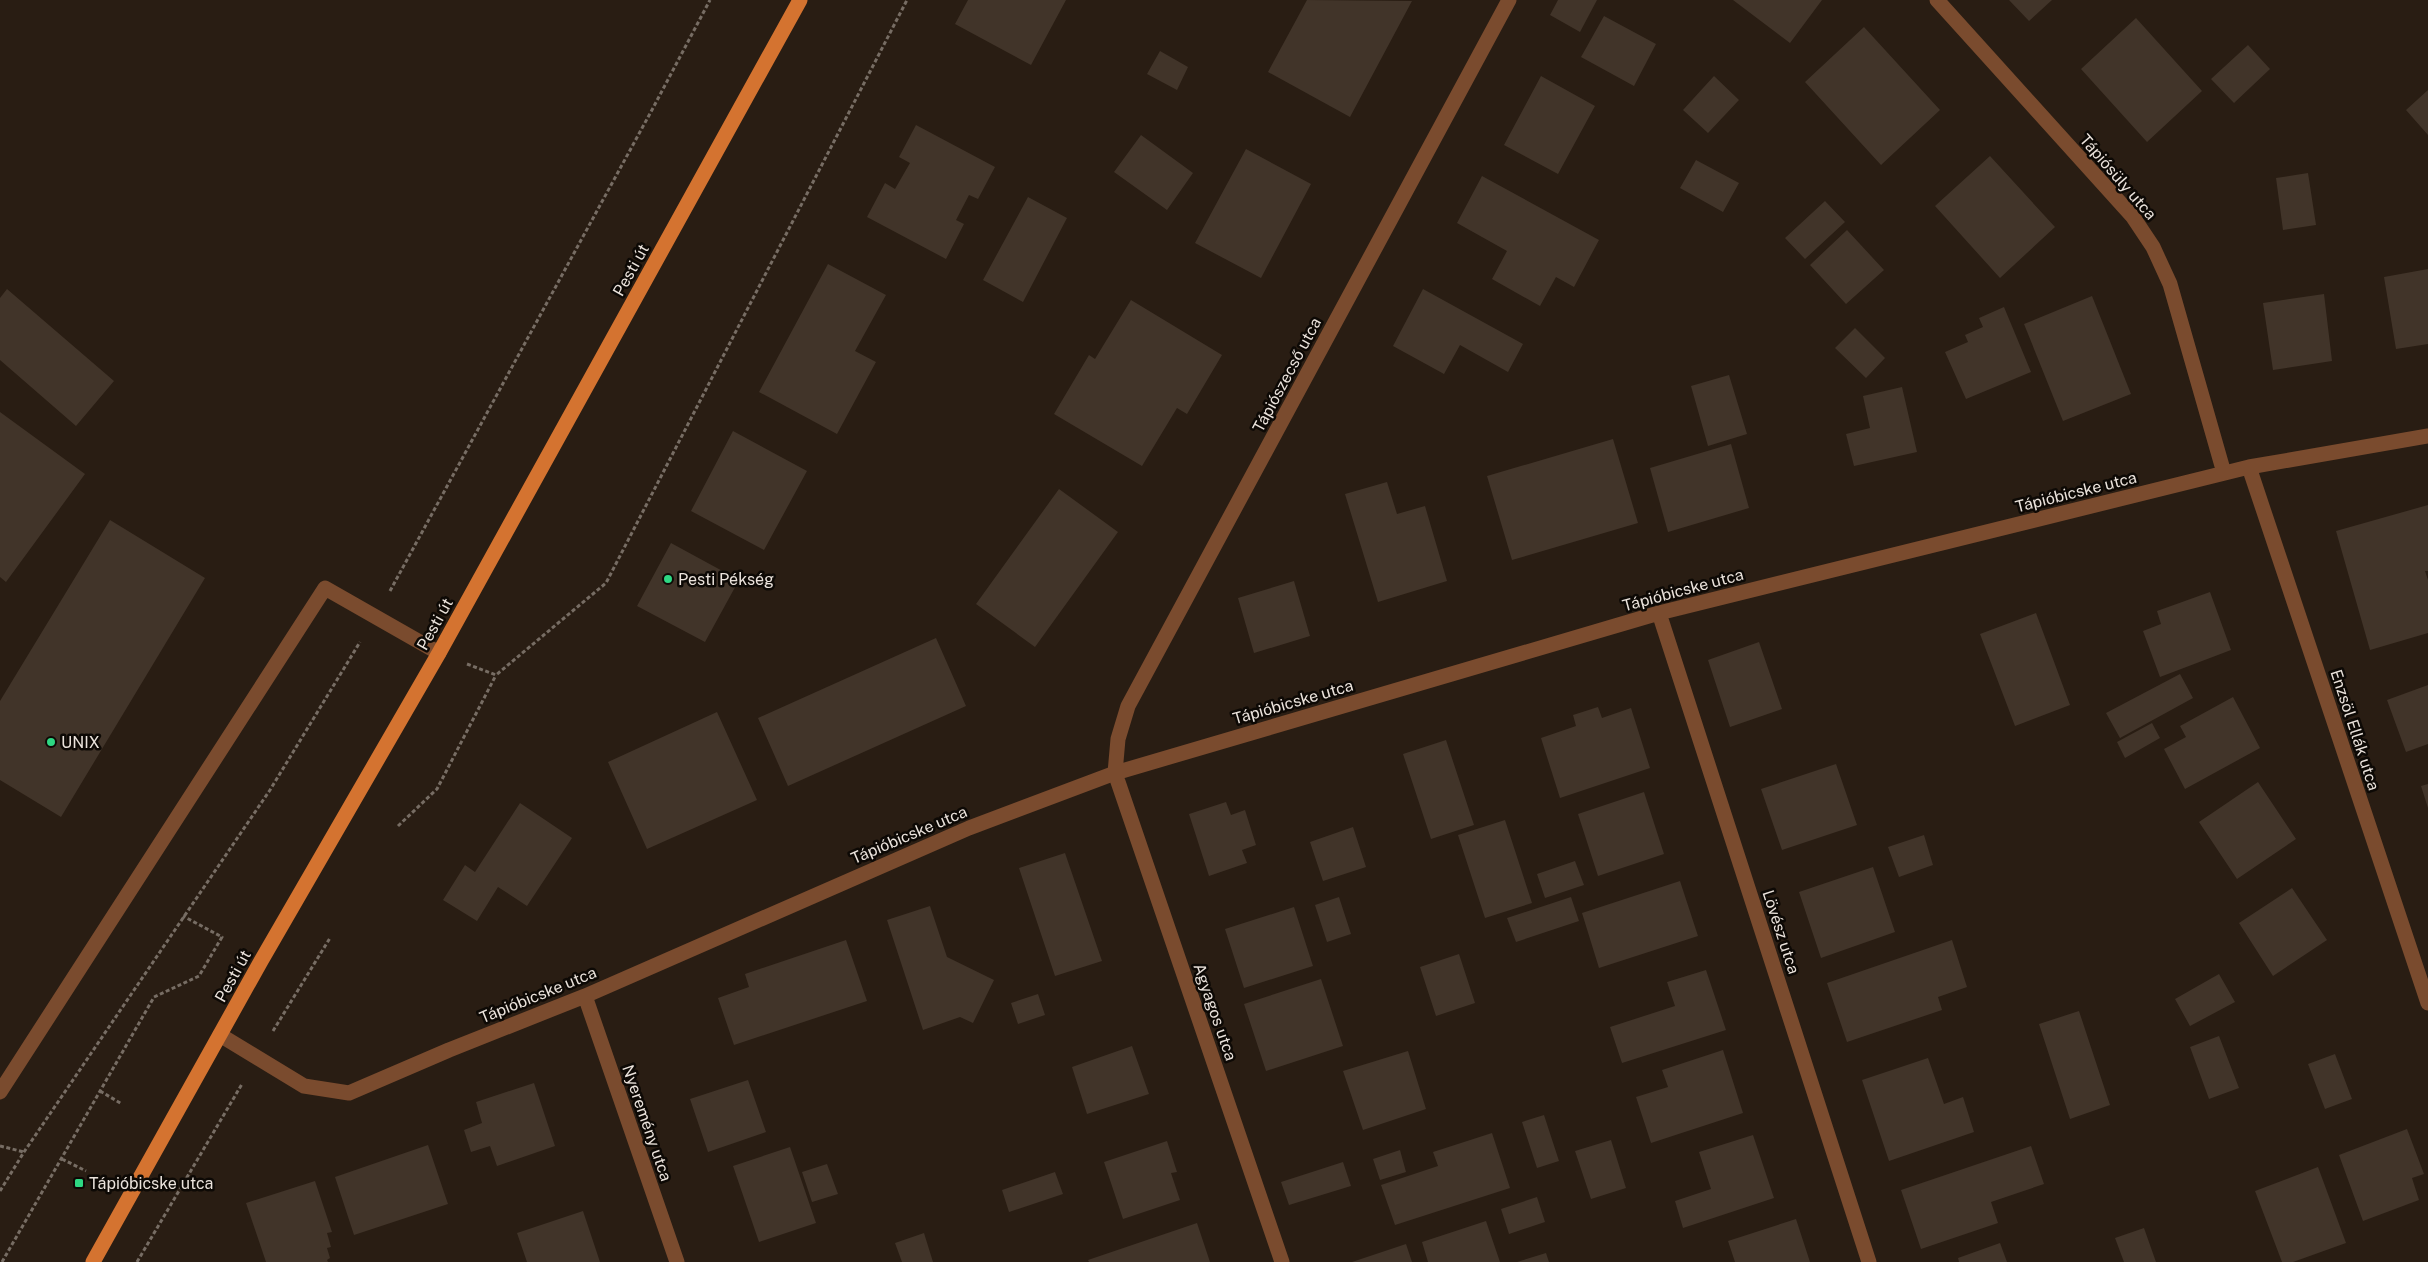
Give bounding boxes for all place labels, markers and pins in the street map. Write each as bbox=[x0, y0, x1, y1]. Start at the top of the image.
place label: Pesti Pékség bbox=[678, 570, 774, 589]
marker: Pesti Pékség bbox=[662, 573, 674, 585]
place label: UNIX bbox=[61, 733, 100, 752]
marker: UNIX bbox=[45, 736, 57, 748]
place label: Tápióbicske utca bbox=[89, 1174, 213, 1193]
marker: Tápióbicske utca bbox=[73, 1177, 85, 1189]

